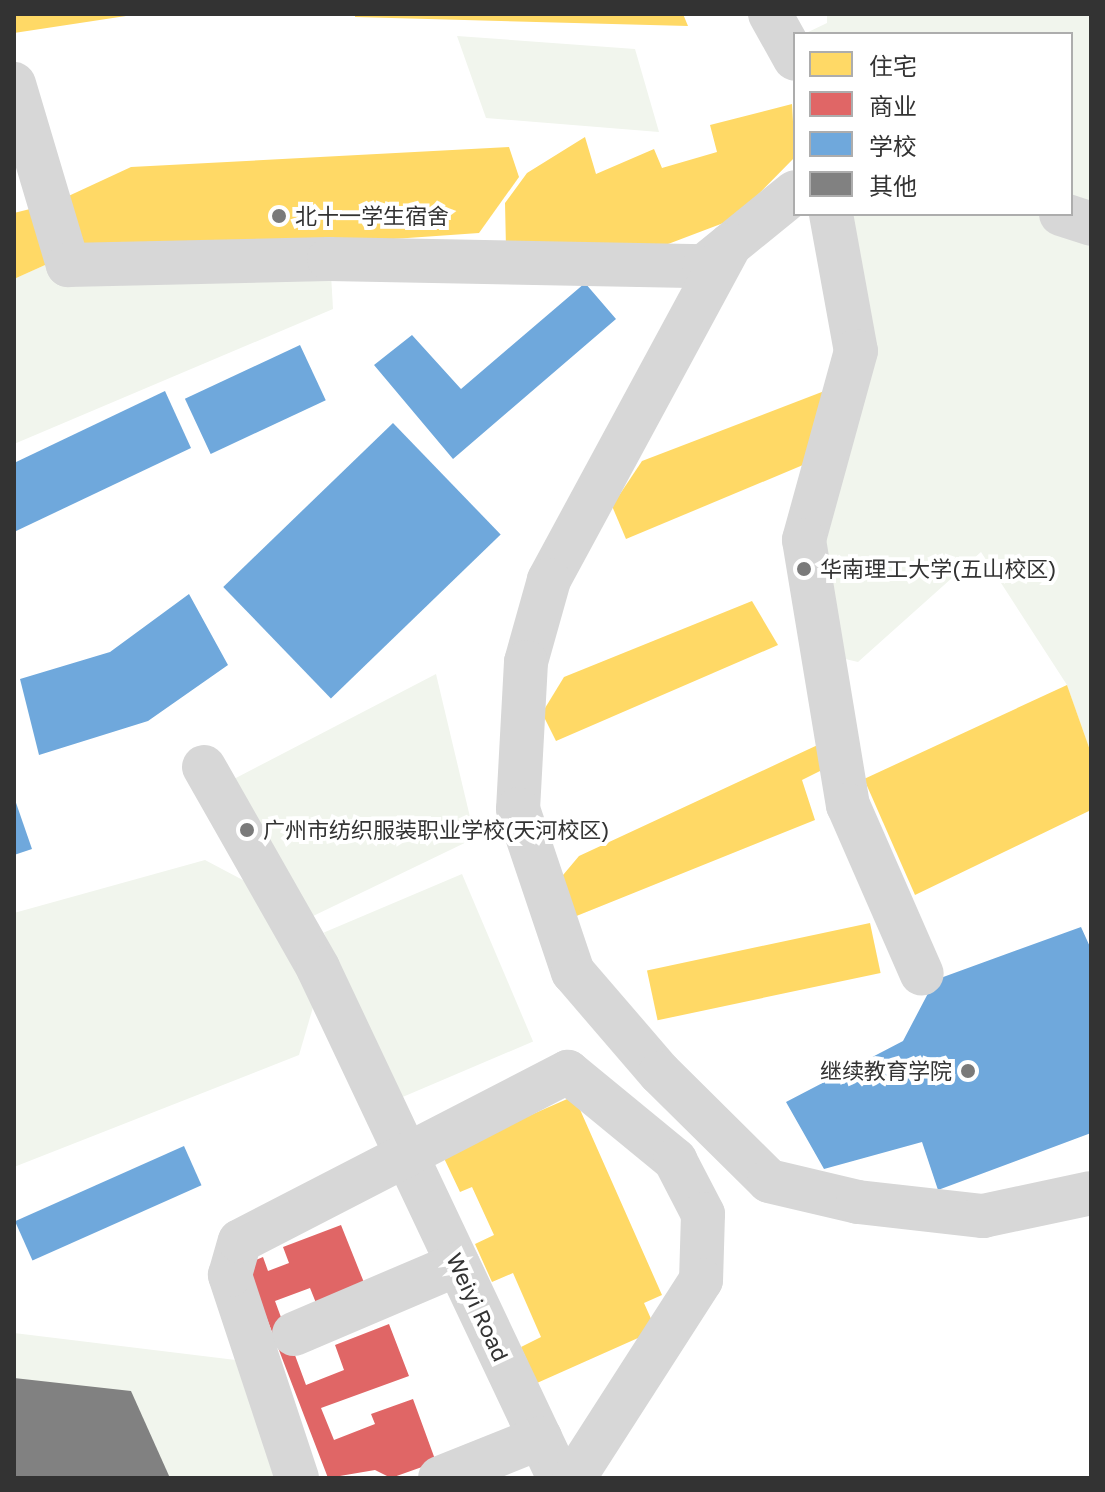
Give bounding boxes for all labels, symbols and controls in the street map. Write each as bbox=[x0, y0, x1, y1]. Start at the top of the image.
legend bbox=[793, 32, 1073, 216]
text: 住宅 bbox=[869, 51, 917, 80]
text: 商业 bbox=[869, 91, 917, 120]
text: 学校 bbox=[869, 131, 917, 160]
text: 其他 bbox=[869, 171, 917, 200]
place label: 北十一学生宿舍 bbox=[295, 203, 449, 229]
marker: 北十一学生宿舍 bbox=[270, 207, 288, 225]
place label: 华南理工大学(五山校区) bbox=[820, 556, 1057, 582]
marker: 华南理工大学(五山校区) bbox=[795, 560, 813, 578]
place label: 广州市纺织服装职业学校(天河校区) bbox=[263, 817, 610, 843]
marker: 广州市纺织服装职业学校(天河校区) bbox=[238, 821, 256, 839]
place label: 继续教育学院 bbox=[820, 1058, 952, 1084]
marker: 继续教育学院 bbox=[959, 1062, 977, 1080]
street label: Weiyi Road bbox=[441, 1249, 515, 1365]

